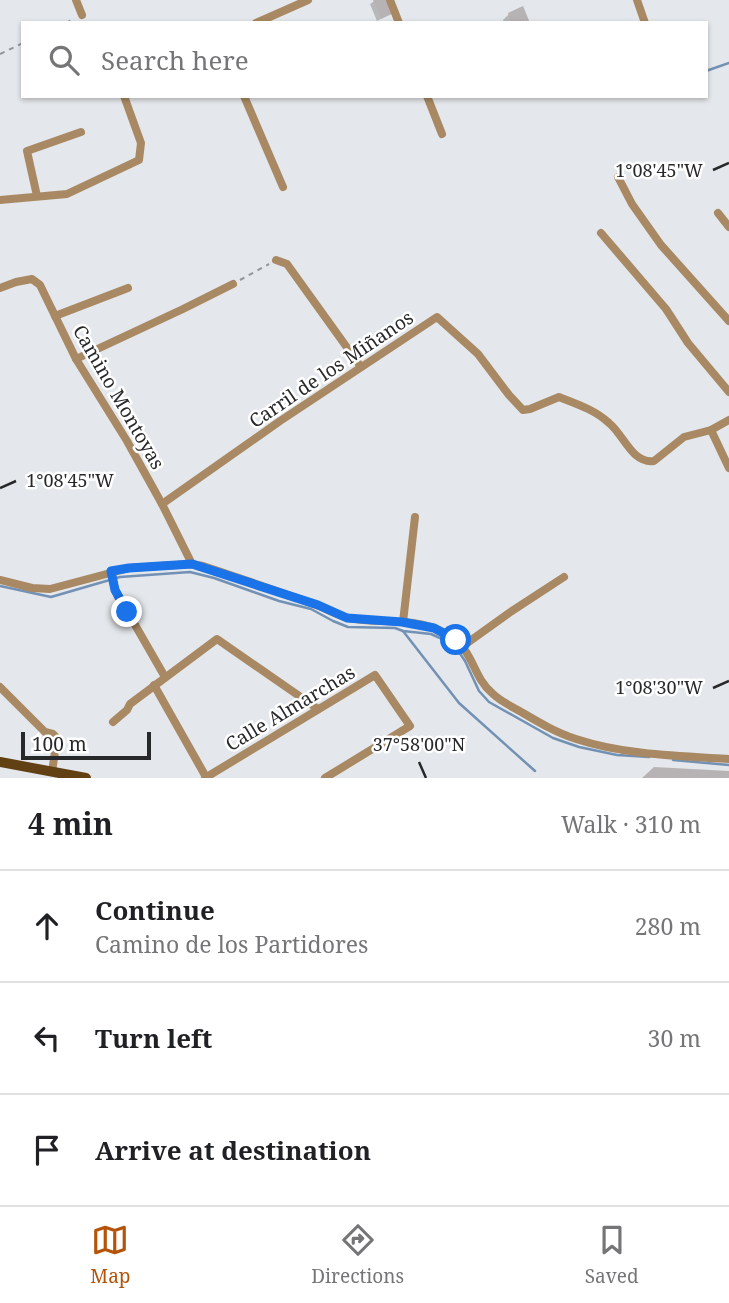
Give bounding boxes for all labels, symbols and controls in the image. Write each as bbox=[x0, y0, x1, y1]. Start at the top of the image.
search box bbox=[21, 21, 708, 98]
icon: search bbox=[45, 41, 83, 79]
text: Search here bbox=[101, 42, 249, 78]
text: 1°08'45"W bbox=[615, 158, 703, 182]
street label: Carril de los Miñanos bbox=[244, 304, 418, 434]
street label: Camino Montoyas bbox=[67, 320, 171, 474]
text: 1°08'45"W bbox=[26, 468, 114, 492]
route end bbox=[111, 596, 142, 627]
route start bbox=[440, 624, 471, 655]
street label: Calle Almarchas bbox=[220, 659, 360, 757]
text: 1°08'30"W bbox=[615, 675, 703, 699]
scale bar bbox=[21, 729, 150, 761]
text: 100 m bbox=[32, 731, 87, 757]
text: 37°58'00"N bbox=[373, 732, 466, 756]
text: 4 min bbox=[28, 803, 113, 844]
text: Walk · 310 m bbox=[561, 808, 701, 840]
text: Continue bbox=[95, 892, 215, 928]
icon: ahead bbox=[28, 907, 66, 945]
text: 280 m bbox=[635, 910, 701, 942]
text: Camino de los Partidores bbox=[95, 928, 368, 960]
icon: left bbox=[28, 1019, 66, 1057]
text: Turn left bbox=[95, 1020, 212, 1056]
text: 30 m bbox=[648, 1022, 701, 1054]
icon: arrive bbox=[28, 1131, 66, 1169]
text: Arrive at destination bbox=[95, 1132, 371, 1168]
tab: Map bbox=[90, 1221, 131, 1289]
tab: Directions bbox=[311, 1221, 404, 1289]
tab: Saved bbox=[585, 1221, 639, 1289]

